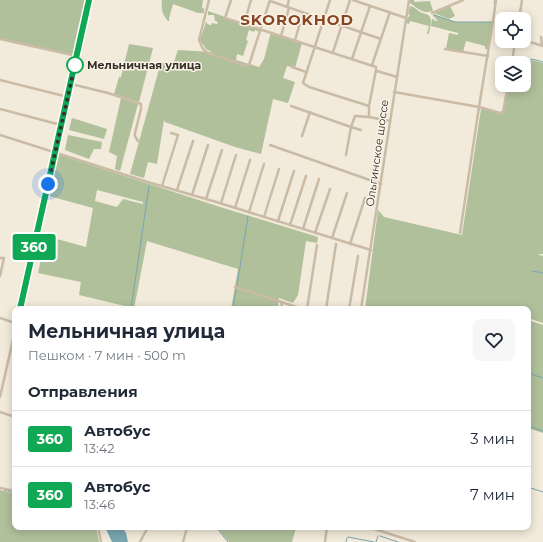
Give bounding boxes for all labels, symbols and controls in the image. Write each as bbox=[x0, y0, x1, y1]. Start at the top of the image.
district label: SKOROKHOD bbox=[240, 10, 354, 29]
map controls bbox=[495, 12, 531, 92]
button: locate bbox=[495, 12, 531, 48]
marker: Мельничная улица bbox=[66, 56, 84, 74]
button: layers bbox=[495, 56, 531, 92]
place label: Мельничная улица bbox=[87, 58, 201, 72]
street label: Ольгинское шоссе bbox=[363, 98, 391, 207]
your location bbox=[38, 174, 58, 194]
line badge: 360 bbox=[11, 234, 57, 260]
text: 360 bbox=[21, 238, 47, 256]
button: heart bbox=[473, 319, 515, 361]
text: Мельничная улица bbox=[28, 320, 225, 343]
text: Пешком · 7 мин · 500 m bbox=[28, 347, 186, 363]
text: Отправления bbox=[28, 382, 138, 401]
text: Автобус bbox=[84, 421, 151, 440]
text: 3 мин bbox=[470, 429, 515, 448]
text: 360 bbox=[37, 430, 63, 448]
text: 13:42 bbox=[84, 440, 115, 456]
text: Автобус bbox=[84, 477, 151, 496]
text: 7 мин bbox=[470, 485, 515, 504]
text: 360 bbox=[37, 486, 63, 504]
text: 13:46 bbox=[84, 496, 115, 512]

